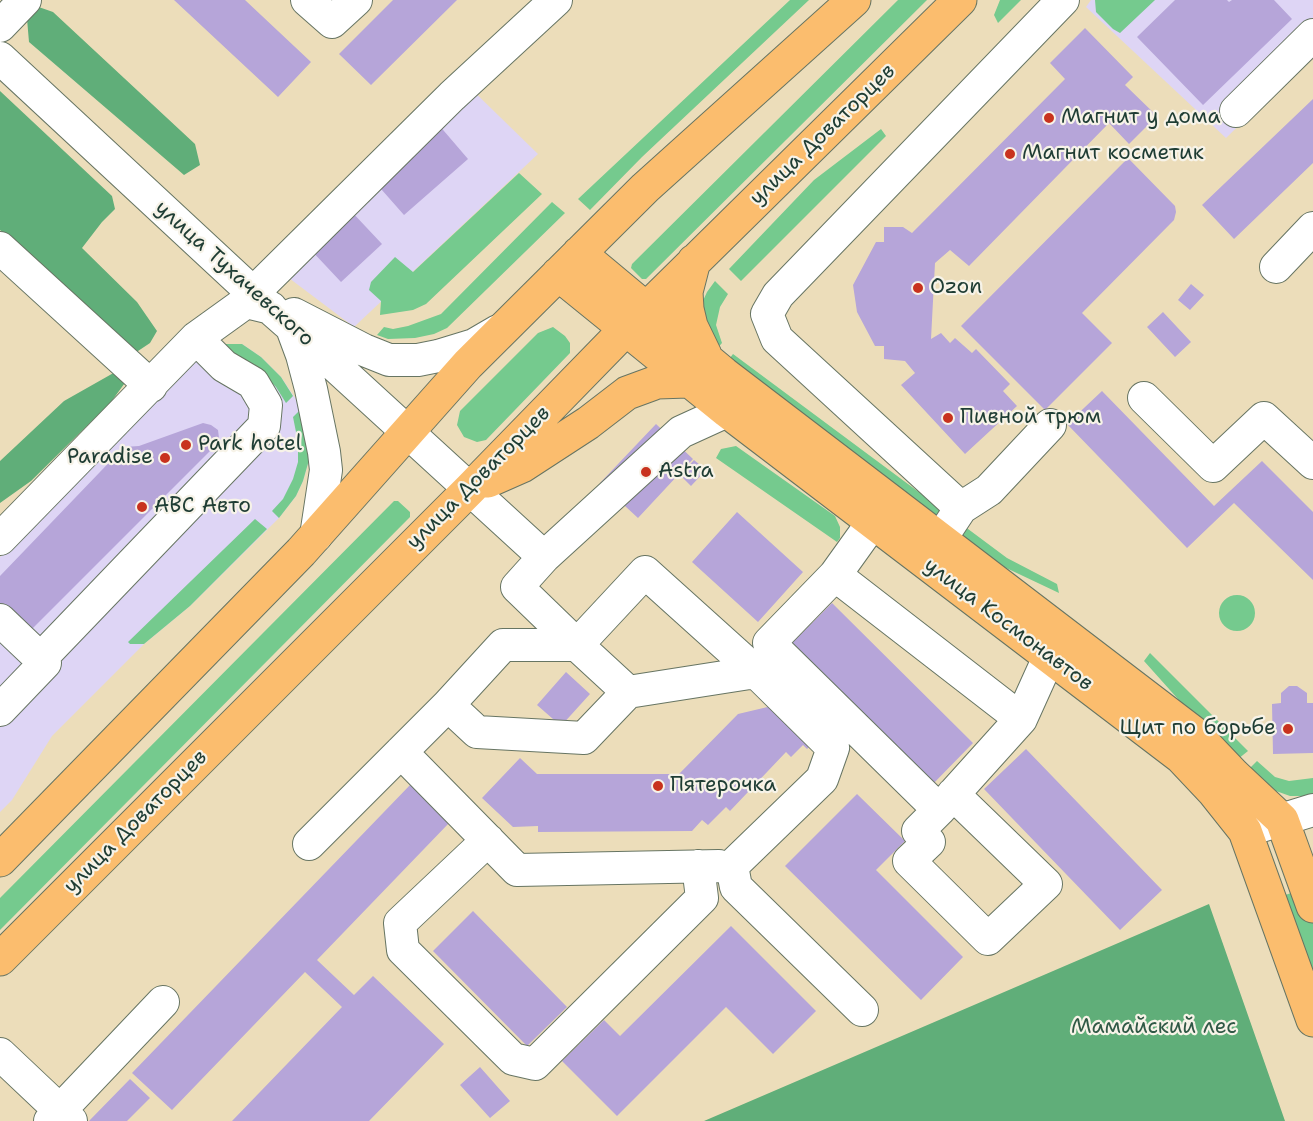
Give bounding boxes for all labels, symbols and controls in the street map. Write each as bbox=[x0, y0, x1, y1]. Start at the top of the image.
street label: улица Доваторцев bbox=[745, 59, 901, 211]
place label: Магнит у дома bbox=[1061, 105, 1221, 131]
marker: Магнит у дома bbox=[1042, 111, 1056, 125]
place label: Магнит косметик bbox=[1022, 141, 1204, 167]
marker: Магнит косметик bbox=[1003, 147, 1017, 161]
street label: улица Тухачевского bbox=[149, 196, 319, 352]
place label: Ozon bbox=[930, 275, 982, 301]
marker: Ozon bbox=[911, 281, 925, 295]
street label: улица Доваторцев bbox=[402, 401, 556, 555]
place label: Пивной трюм bbox=[960, 405, 1101, 431]
marker: Пивной трюм bbox=[941, 411, 955, 425]
place label: Park hotel bbox=[198, 432, 302, 458]
marker: Park hotel bbox=[179, 438, 193, 452]
place label: Paradise bbox=[67, 445, 153, 471]
marker: Paradise bbox=[158, 451, 172, 465]
place label: Astra bbox=[658, 459, 714, 485]
marker: Astra bbox=[639, 465, 653, 479]
place label: ABC Авто bbox=[154, 494, 251, 520]
marker: ABC Авто bbox=[135, 500, 149, 514]
street label: улица Космонавтов bbox=[918, 553, 1098, 697]
place label: Щит по борьбе bbox=[1120, 716, 1276, 742]
marker: Щит по борьбе bbox=[1281, 722, 1295, 736]
street label: улица Доваторцев bbox=[59, 745, 213, 899]
place label: Пятерочка bbox=[670, 773, 776, 799]
marker: Пятерочка bbox=[651, 779, 665, 793]
park label: Мамайский лес bbox=[1071, 1015, 1237, 1041]

